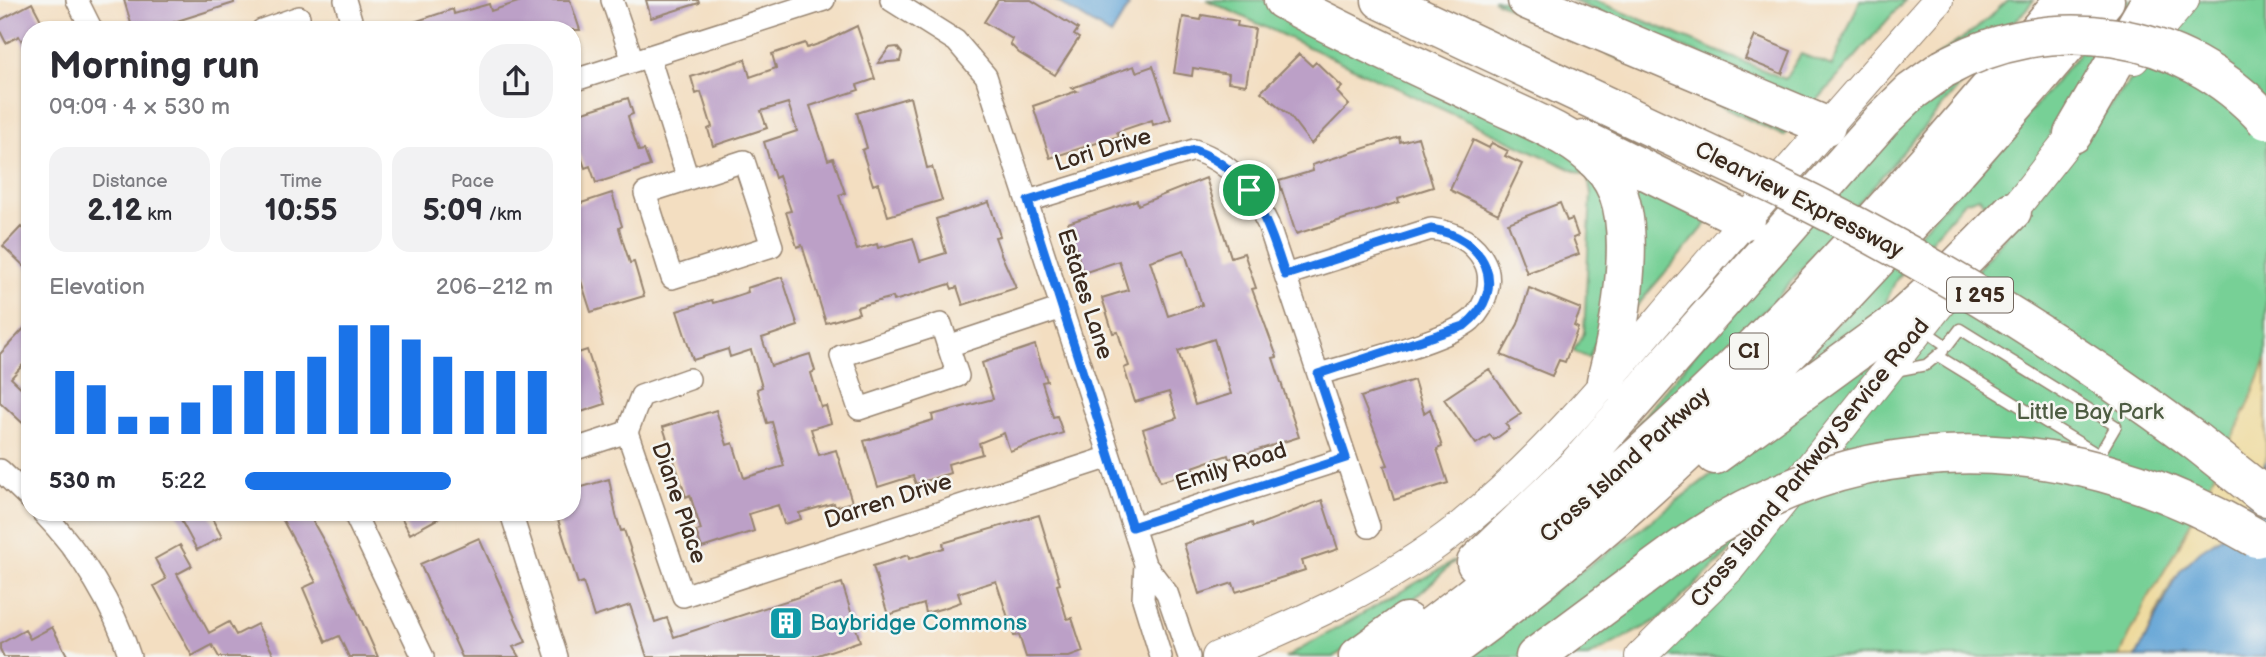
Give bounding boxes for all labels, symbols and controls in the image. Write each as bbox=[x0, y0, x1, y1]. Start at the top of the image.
text: Morning run bbox=[49, 44, 260, 89]
button: share bbox=[479, 44, 553, 118]
text: 09:09 · 4 × 530 m bbox=[49, 93, 230, 121]
street label: Lori Drive bbox=[1051, 122, 1155, 178]
street label: Clearview Expressway bbox=[1690, 135, 1908, 265]
pin bbox=[1219, 160, 1279, 220]
text: Distance bbox=[92, 170, 168, 193]
text: Time bbox=[280, 170, 322, 193]
text: Pace bbox=[451, 170, 494, 193]
icon: arrive bbox=[1230, 171, 1268, 209]
text: 2.12 bbox=[87, 193, 142, 229]
text: 10:55 bbox=[264, 193, 338, 229]
text: 5:09 bbox=[423, 193, 483, 229]
text: km bbox=[142, 203, 172, 226]
text: /km bbox=[483, 203, 522, 226]
street label: Estates Lane bbox=[1051, 225, 1119, 363]
text: Elevation bbox=[49, 273, 145, 301]
text: 206–212 m bbox=[436, 273, 553, 301]
road number: I 295 bbox=[1947, 278, 2013, 312]
street label: Cross Island Parkway Service Road bbox=[1685, 313, 1935, 613]
road number: CI bbox=[1730, 334, 1768, 368]
street label: Cross Island Parkway bbox=[1534, 381, 1717, 549]
park label: Little Bay Park bbox=[2016, 398, 2165, 426]
street label: Emily Road bbox=[1172, 436, 1290, 498]
street label: Diane Place bbox=[645, 439, 713, 567]
text: 530 m bbox=[49, 467, 116, 495]
text: 5:22 bbox=[161, 467, 206, 495]
street label: Darren Drive bbox=[821, 467, 955, 535]
building icon: Baybridge Commons bbox=[767, 604, 805, 642]
place label: Baybridge Commons bbox=[810, 609, 1027, 637]

